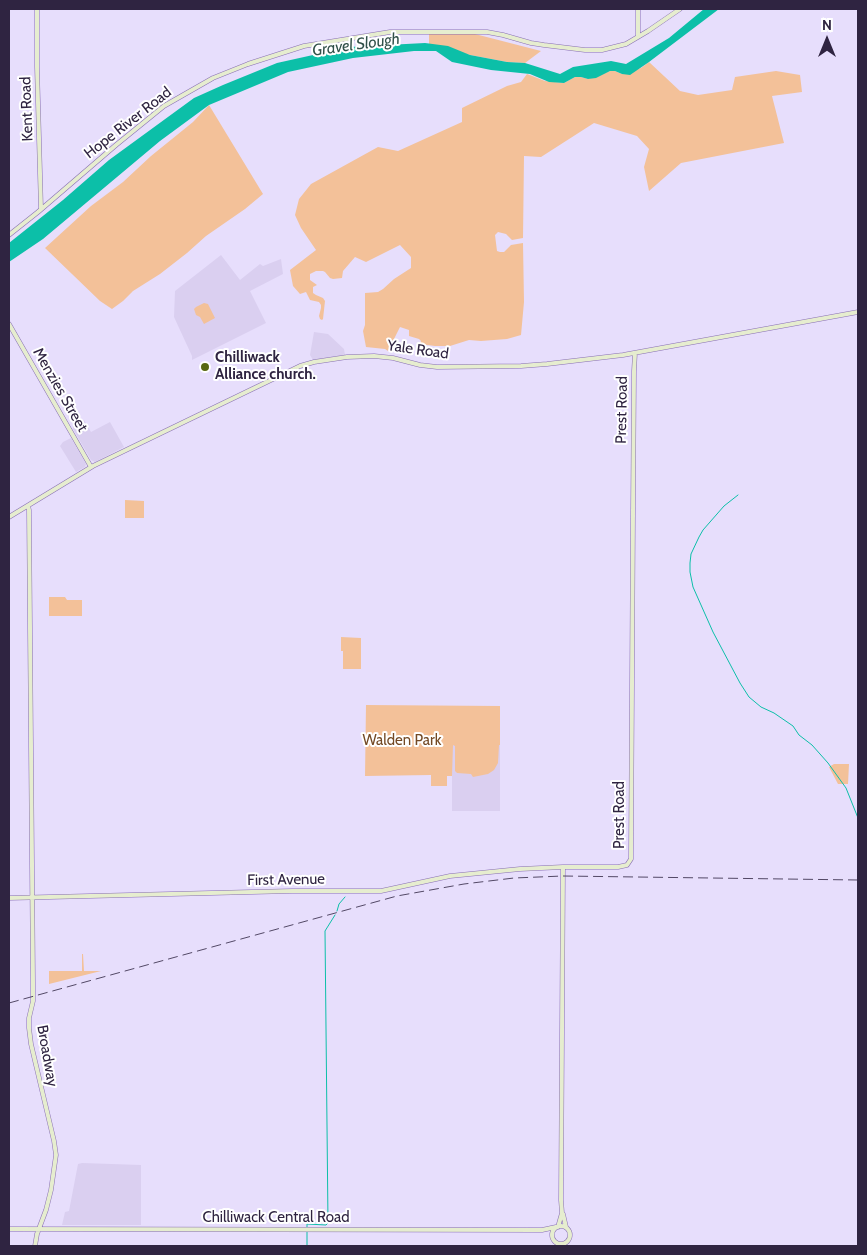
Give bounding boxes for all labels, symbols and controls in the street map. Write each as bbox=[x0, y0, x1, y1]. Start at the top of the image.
north arrow bbox=[802, 15, 852, 65]
text: N bbox=[822, 16, 832, 34]
water label: Gravel Slough bbox=[311, 29, 401, 61]
street label: Kent Road bbox=[17, 76, 37, 142]
street label: Hope River Road bbox=[81, 83, 175, 163]
street label: Yale Road bbox=[386, 337, 450, 363]
street label: Menzies Street bbox=[29, 345, 91, 435]
place label: Chilliwack Alliance church. bbox=[215, 349, 316, 384]
marker: Chilliwack Alliance church. bbox=[199, 361, 211, 373]
street label: Prest Road bbox=[612, 376, 632, 444]
park label: Walden Park bbox=[362, 732, 442, 750]
street label: Prest Road bbox=[611, 781, 629, 849]
street label: First Avenue bbox=[247, 870, 325, 890]
street label: Broadway bbox=[33, 1024, 61, 1088]
street label: Chilliwack Central Road bbox=[202, 1209, 350, 1227]

